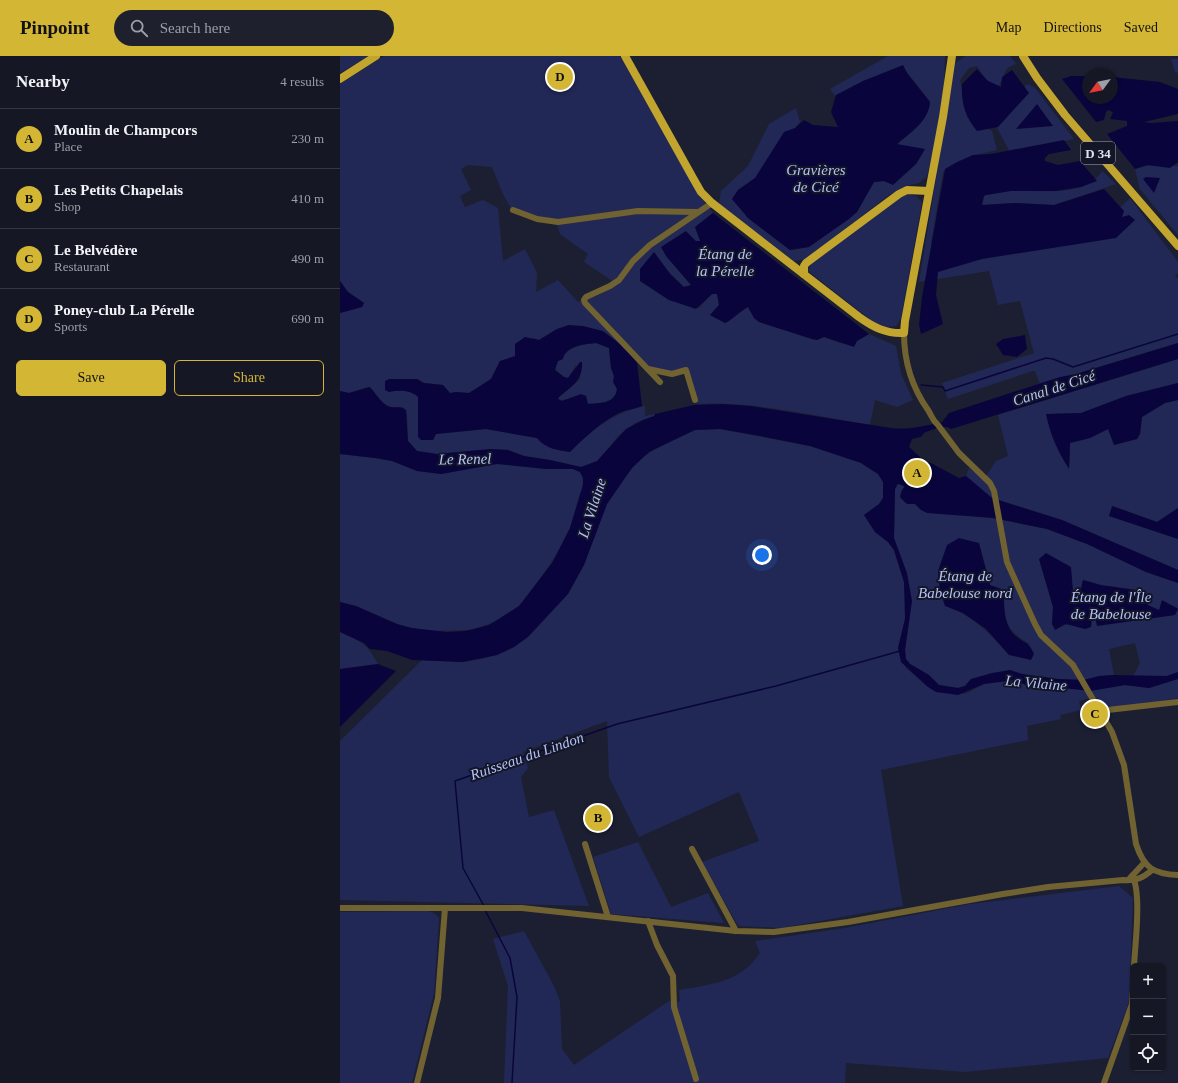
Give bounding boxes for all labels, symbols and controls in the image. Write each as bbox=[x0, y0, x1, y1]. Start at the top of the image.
search box bbox=[114, 10, 394, 46]
text: Pinpoint bbox=[20, 17, 90, 38]
icon: search bbox=[128, 17, 150, 39]
text: Search here bbox=[160, 20, 230, 36]
text: Map bbox=[996, 20, 1021, 35]
text: Directions bbox=[1043, 20, 1102, 35]
text: Saved bbox=[1124, 20, 1158, 35]
pin: D bbox=[547, 62, 573, 92]
north arrow bbox=[1082, 68, 1118, 104]
text: Nearby bbox=[16, 72, 70, 91]
text: 4 results bbox=[280, 74, 324, 89]
text: Moulin de Champcors bbox=[54, 122, 197, 138]
text: A bbox=[24, 131, 34, 146]
text: 230 m bbox=[291, 131, 324, 146]
text: Place bbox=[54, 139, 82, 154]
road number: D 34 bbox=[1081, 142, 1115, 164]
water label: Gravières de Cicé bbox=[786, 162, 846, 195]
text: Les Petits Chapelais bbox=[54, 182, 183, 198]
text: B bbox=[25, 191, 33, 206]
text: 410 m bbox=[291, 191, 324, 206]
text: Shop bbox=[54, 199, 81, 214]
text: Le Belvédère bbox=[54, 242, 137, 258]
water label: Étang de la Pérelle bbox=[696, 246, 754, 279]
text: C bbox=[24, 251, 34, 266]
text: 490 m bbox=[291, 251, 324, 266]
text: Restaurant bbox=[54, 259, 110, 274]
text: Poney-club La Pérelle bbox=[54, 302, 195, 318]
text: D bbox=[24, 311, 34, 326]
text: 690 m bbox=[291, 311, 324, 326]
text: Sports bbox=[54, 319, 87, 334]
button: Save bbox=[16, 360, 166, 396]
button: Share bbox=[174, 360, 324, 396]
water label: Canal de Cicé bbox=[1011, 367, 1099, 409]
water label: Le Renel bbox=[437, 451, 492, 467]
pin: A bbox=[904, 458, 930, 488]
water label: La Vilaine bbox=[575, 476, 609, 541]
your location bbox=[752, 545, 772, 565]
water label: Étang de Babelouse nord bbox=[918, 568, 1013, 601]
water label: Étang de l'Île de Babelouse bbox=[1070, 589, 1152, 622]
water label: La Vilaine bbox=[1004, 672, 1068, 694]
pin: C bbox=[1082, 699, 1108, 729]
water label: Ruisseau du Lindon bbox=[467, 729, 586, 783]
pin: B bbox=[585, 803, 611, 833]
map controls bbox=[1130, 963, 1166, 1071]
button: + bbox=[1130, 963, 1166, 999]
button: − bbox=[1130, 999, 1166, 1035]
button: locate bbox=[1130, 1035, 1166, 1071]

